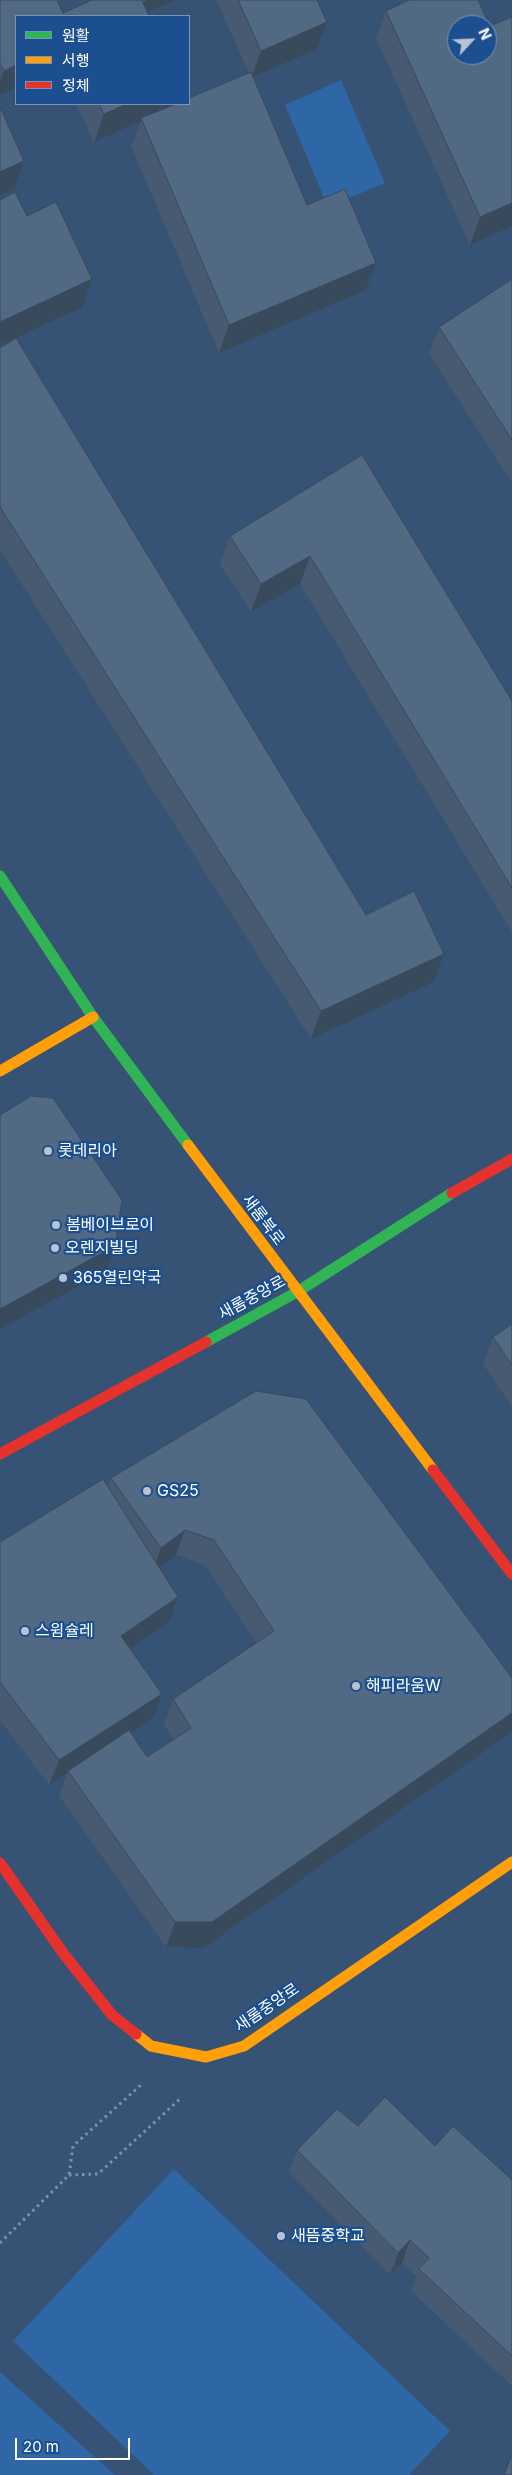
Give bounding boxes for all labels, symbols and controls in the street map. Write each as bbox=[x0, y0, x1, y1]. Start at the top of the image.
legend bbox=[15, 15, 190, 105]
north arrow bbox=[447, 15, 497, 65]
text: N bbox=[475, 25, 495, 42]
text: 원활 bbox=[62, 26, 90, 45]
text: 서행 bbox=[62, 51, 90, 70]
text: 정체 bbox=[62, 76, 90, 95]
place label: 롯데리아 bbox=[58, 1141, 117, 1161]
marker: 롯데리아 bbox=[42, 1145, 54, 1157]
street label: 새롬북로 bbox=[238, 1191, 288, 1249]
place label: 봄베이브로이 bbox=[66, 1215, 154, 1235]
marker: 봄베이브로이 bbox=[50, 1219, 62, 1231]
place label: 오렌지빌딩 bbox=[65, 1238, 139, 1258]
marker: 오렌지빌딩 bbox=[49, 1242, 61, 1254]
place label: 365열린약국 bbox=[73, 1268, 161, 1288]
marker: 365열린약국 bbox=[57, 1272, 69, 1284]
street label: 새롬중앙로 bbox=[215, 1272, 289, 1324]
place label: GS25 bbox=[157, 1481, 199, 1501]
marker: GS25 bbox=[141, 1485, 153, 1497]
place label: 스윔슐레 bbox=[35, 1621, 94, 1641]
marker: 스윔슐레 bbox=[19, 1625, 31, 1637]
place label: 해피라움W bbox=[366, 1676, 441, 1696]
marker: 해피라움W bbox=[350, 1680, 362, 1692]
street label: 새롬중앙로 bbox=[231, 1979, 303, 2037]
place label: 새뜸중학교 bbox=[291, 2226, 365, 2246]
marker: 새뜸중학교 bbox=[275, 2230, 287, 2242]
scale bar bbox=[18, 2428, 132, 2460]
text: 20 m bbox=[23, 2437, 59, 2456]

